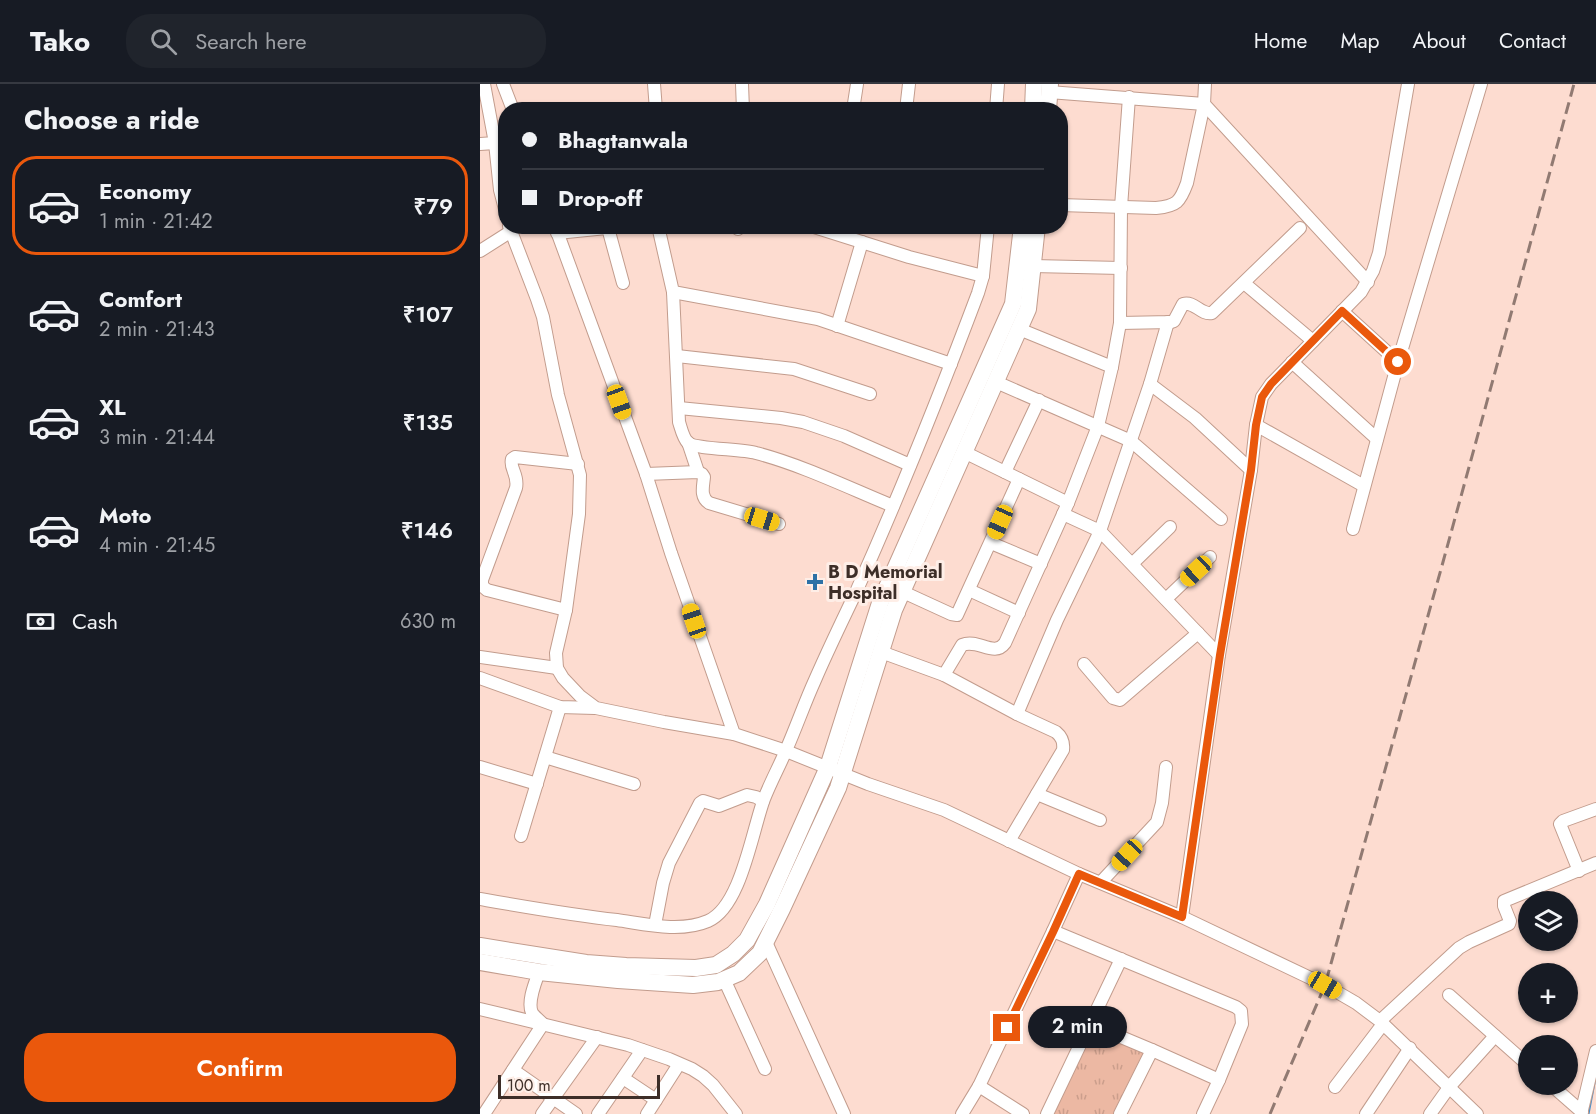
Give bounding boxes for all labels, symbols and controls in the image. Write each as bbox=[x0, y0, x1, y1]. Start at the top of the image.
search box bbox=[126, 14, 546, 68]
text: Tako bbox=[30, 21, 90, 62]
icon: search bbox=[147, 25, 180, 58]
text: Search here bbox=[195, 25, 307, 57]
text: Home bbox=[1254, 26, 1307, 56]
text: Map bbox=[1340, 26, 1380, 56]
text: About bbox=[1413, 26, 1466, 56]
text: Contact bbox=[1499, 26, 1566, 56]
text: Choose a ride bbox=[24, 100, 199, 139]
text: Bhagtanwala bbox=[558, 124, 688, 156]
text: Economy bbox=[99, 175, 191, 207]
icon: car bbox=[27, 179, 81, 233]
text: Drop-off bbox=[558, 182, 642, 214]
text: ₹79 bbox=[414, 190, 453, 222]
text: 1 min · 21:42 bbox=[99, 207, 213, 236]
text: Comfort bbox=[99, 283, 182, 315]
icon: car bbox=[27, 287, 81, 341]
text: ₹107 bbox=[403, 298, 453, 330]
text: 2 min · 21:43 bbox=[99, 315, 215, 344]
route start bbox=[1384, 348, 1411, 375]
car bbox=[604, 382, 634, 422]
text: XL bbox=[99, 391, 126, 423]
icon: car bbox=[27, 395, 81, 449]
text: ₹135 bbox=[403, 406, 453, 438]
text: 3 min · 21:44 bbox=[99, 423, 215, 452]
text: Moto bbox=[99, 499, 152, 531]
car bbox=[984, 502, 1016, 542]
icon: car bbox=[27, 503, 81, 557]
car bbox=[742, 505, 782, 533]
text: ₹146 bbox=[401, 514, 453, 546]
text: 4 min · 21:45 bbox=[99, 531, 215, 560]
car bbox=[1177, 552, 1215, 590]
place label: B D Memorial Hospital bbox=[828, 559, 943, 606]
marker: B D Memorial Hospital bbox=[806, 573, 824, 591]
car bbox=[680, 601, 708, 641]
icon: cash bbox=[24, 605, 57, 638]
text: Cash bbox=[72, 605, 118, 637]
text: 630 m bbox=[400, 607, 456, 636]
car bbox=[1108, 836, 1146, 874]
map controls bbox=[1518, 891, 1578, 1095]
button: layers bbox=[1518, 891, 1578, 951]
button: + bbox=[1518, 963, 1578, 1023]
car bbox=[1305, 968, 1345, 1002]
callout: 2 min bbox=[1028, 1007, 1127, 1049]
text: 2 min bbox=[1052, 1012, 1103, 1041]
route end bbox=[993, 1014, 1020, 1041]
button: Confirm bbox=[24, 1033, 456, 1102]
button: − bbox=[1518, 1035, 1578, 1095]
scale bar bbox=[498, 1072, 660, 1100]
text: 100 m bbox=[507, 1074, 551, 1097]

